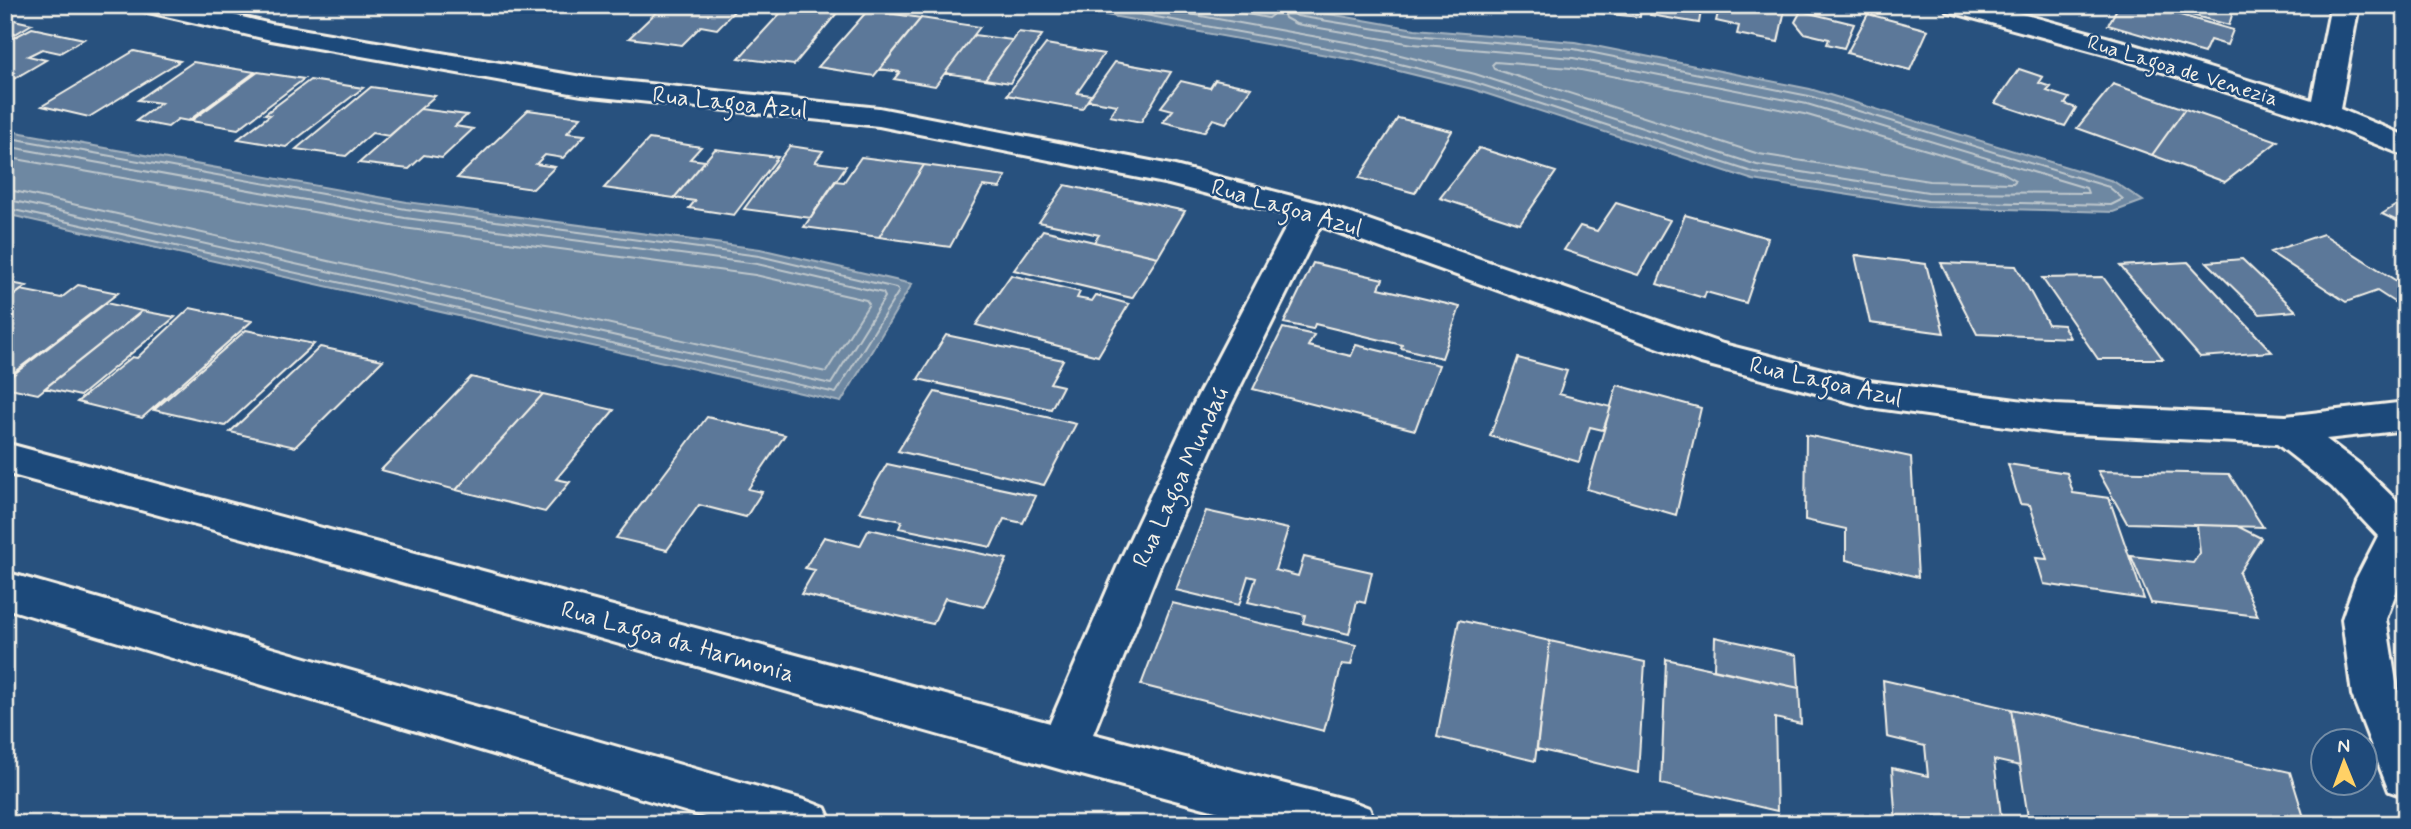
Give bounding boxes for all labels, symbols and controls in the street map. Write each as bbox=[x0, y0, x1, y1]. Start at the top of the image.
street label: Rua Lagoa de Venezia bbox=[2083, 29, 2282, 115]
street label: Rua Lagoa Azul bbox=[650, 80, 809, 130]
street label: Rua Lagoa Azul bbox=[1207, 172, 1366, 248]
street label: Rua Lagoa Azul bbox=[1746, 350, 1905, 418]
street label: Rua Lagoa Mundaú bbox=[1126, 382, 1240, 574]
street label: Rua Lagoa da Harmonia bbox=[556, 594, 798, 694]
north arrow bbox=[2310, 728, 2380, 798]
text: N bbox=[2337, 734, 2350, 759]

